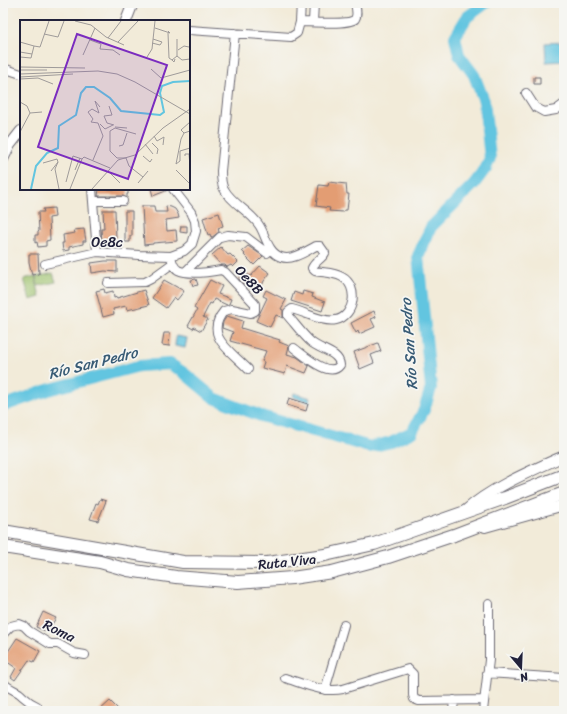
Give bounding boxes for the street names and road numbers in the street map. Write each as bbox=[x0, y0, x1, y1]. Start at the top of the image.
street label: Oe8c bbox=[91, 230, 123, 255]
street label: Oe8B bbox=[228, 259, 270, 301]
street label: Ruta Viva bbox=[257, 547, 317, 577]
street label: Roma bbox=[39, 612, 80, 650]

